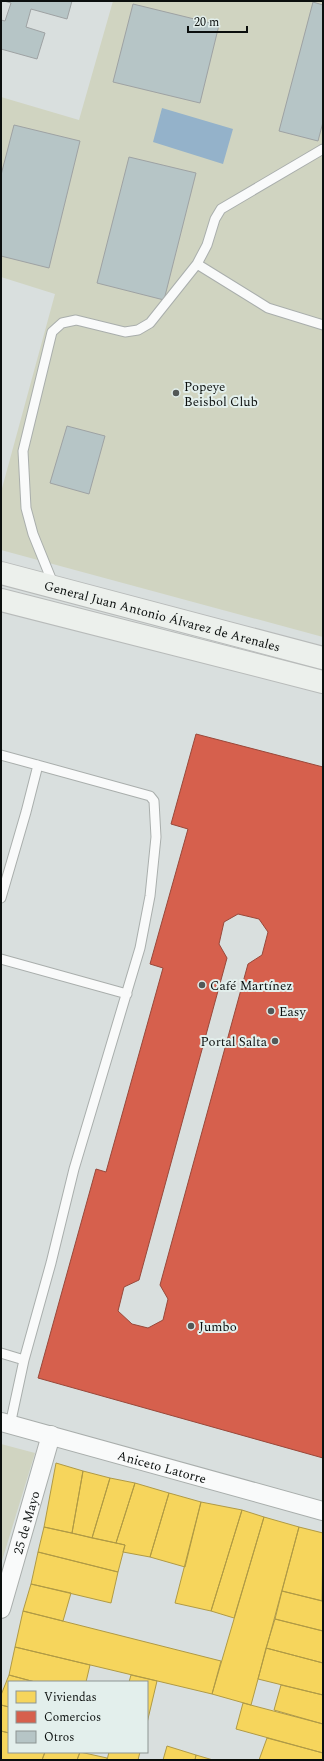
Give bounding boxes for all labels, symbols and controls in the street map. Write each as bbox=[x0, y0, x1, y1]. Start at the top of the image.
scale bar bbox=[188, 8, 247, 34]
text: 20 m bbox=[194, 13, 219, 32]
place label: Popeye Beisbol Club bbox=[184, 377, 258, 412]
marker: Popeye Beisbol Club bbox=[171, 388, 181, 398]
street label: General Juan Antonio Álvarez de Arenales bbox=[42, 576, 283, 657]
place label: Café Martínez bbox=[210, 976, 292, 996]
marker: Café Martínez bbox=[197, 980, 207, 990]
place label: Easy bbox=[279, 1002, 306, 1022]
marker: Easy bbox=[266, 1006, 276, 1016]
place label: Portal Salta bbox=[201, 1032, 268, 1052]
marker: Portal Salta bbox=[270, 1036, 280, 1046]
place label: Jumbo bbox=[199, 1317, 237, 1337]
marker: Jumbo bbox=[186, 1321, 196, 1331]
street label: Aniceto Latorre bbox=[115, 1446, 209, 1489]
street label: 25 de Mayo bbox=[8, 1489, 45, 1557]
legend bbox=[8, 1681, 148, 1753]
text: Viviendas bbox=[44, 1688, 97, 1707]
text: Comercios bbox=[44, 1708, 101, 1727]
text: Otros bbox=[44, 1728, 74, 1747]

